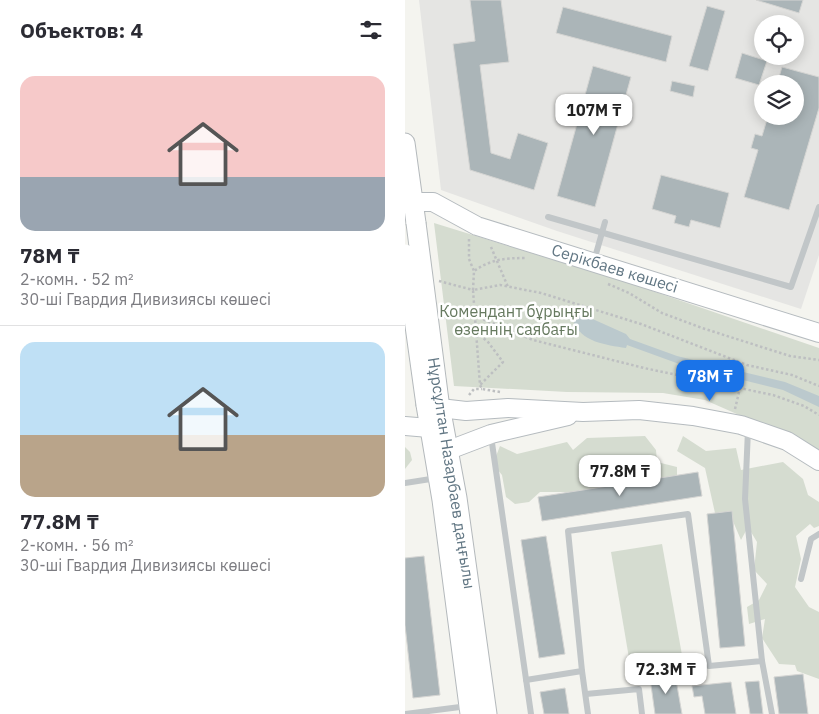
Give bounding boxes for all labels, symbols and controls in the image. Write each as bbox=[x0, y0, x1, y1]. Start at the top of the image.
map controls bbox=[754, 15, 804, 125]
button: locate bbox=[754, 15, 804, 65]
text: Объектов: 4 bbox=[20, 16, 143, 44]
icon: filters bbox=[357, 16, 385, 44]
button: layers bbox=[754, 75, 804, 125]
pin: 107M ₸ bbox=[553, 94, 635, 136]
text: 107M ₸ bbox=[566, 100, 622, 120]
icon: home bbox=[158, 109, 248, 199]
street label: Серікбаев көшесі bbox=[549, 239, 681, 297]
text: 78M ₸ bbox=[20, 241, 80, 269]
text: 2-комн. · 52 m² bbox=[20, 269, 134, 289]
text: 30-ші Гвардия Дивизиясы көшесі bbox=[20, 289, 271, 309]
park label: Комендант бұрыңғы өзеннің саябағы bbox=[439, 301, 593, 339]
street label: Нұрсұлтан Назарбаев даңғылы bbox=[424, 356, 480, 590]
pin: 78M ₸ bbox=[675, 360, 745, 402]
text: 78M ₸ bbox=[687, 366, 733, 386]
icon: home bbox=[158, 374, 248, 464]
pin: 77.8M ₸ bbox=[574, 454, 666, 497]
text: 77.8M ₸ bbox=[590, 461, 650, 481]
text: 77.8M ₸ bbox=[20, 507, 99, 535]
text: 2-комн. · 56 m² bbox=[20, 535, 134, 555]
text: 30-ші Гвардия Дивизиясы көшесі bbox=[20, 555, 271, 575]
pin: 72.3M ₸ bbox=[620, 652, 712, 695]
text: 72.3M ₸ bbox=[636, 659, 696, 679]

